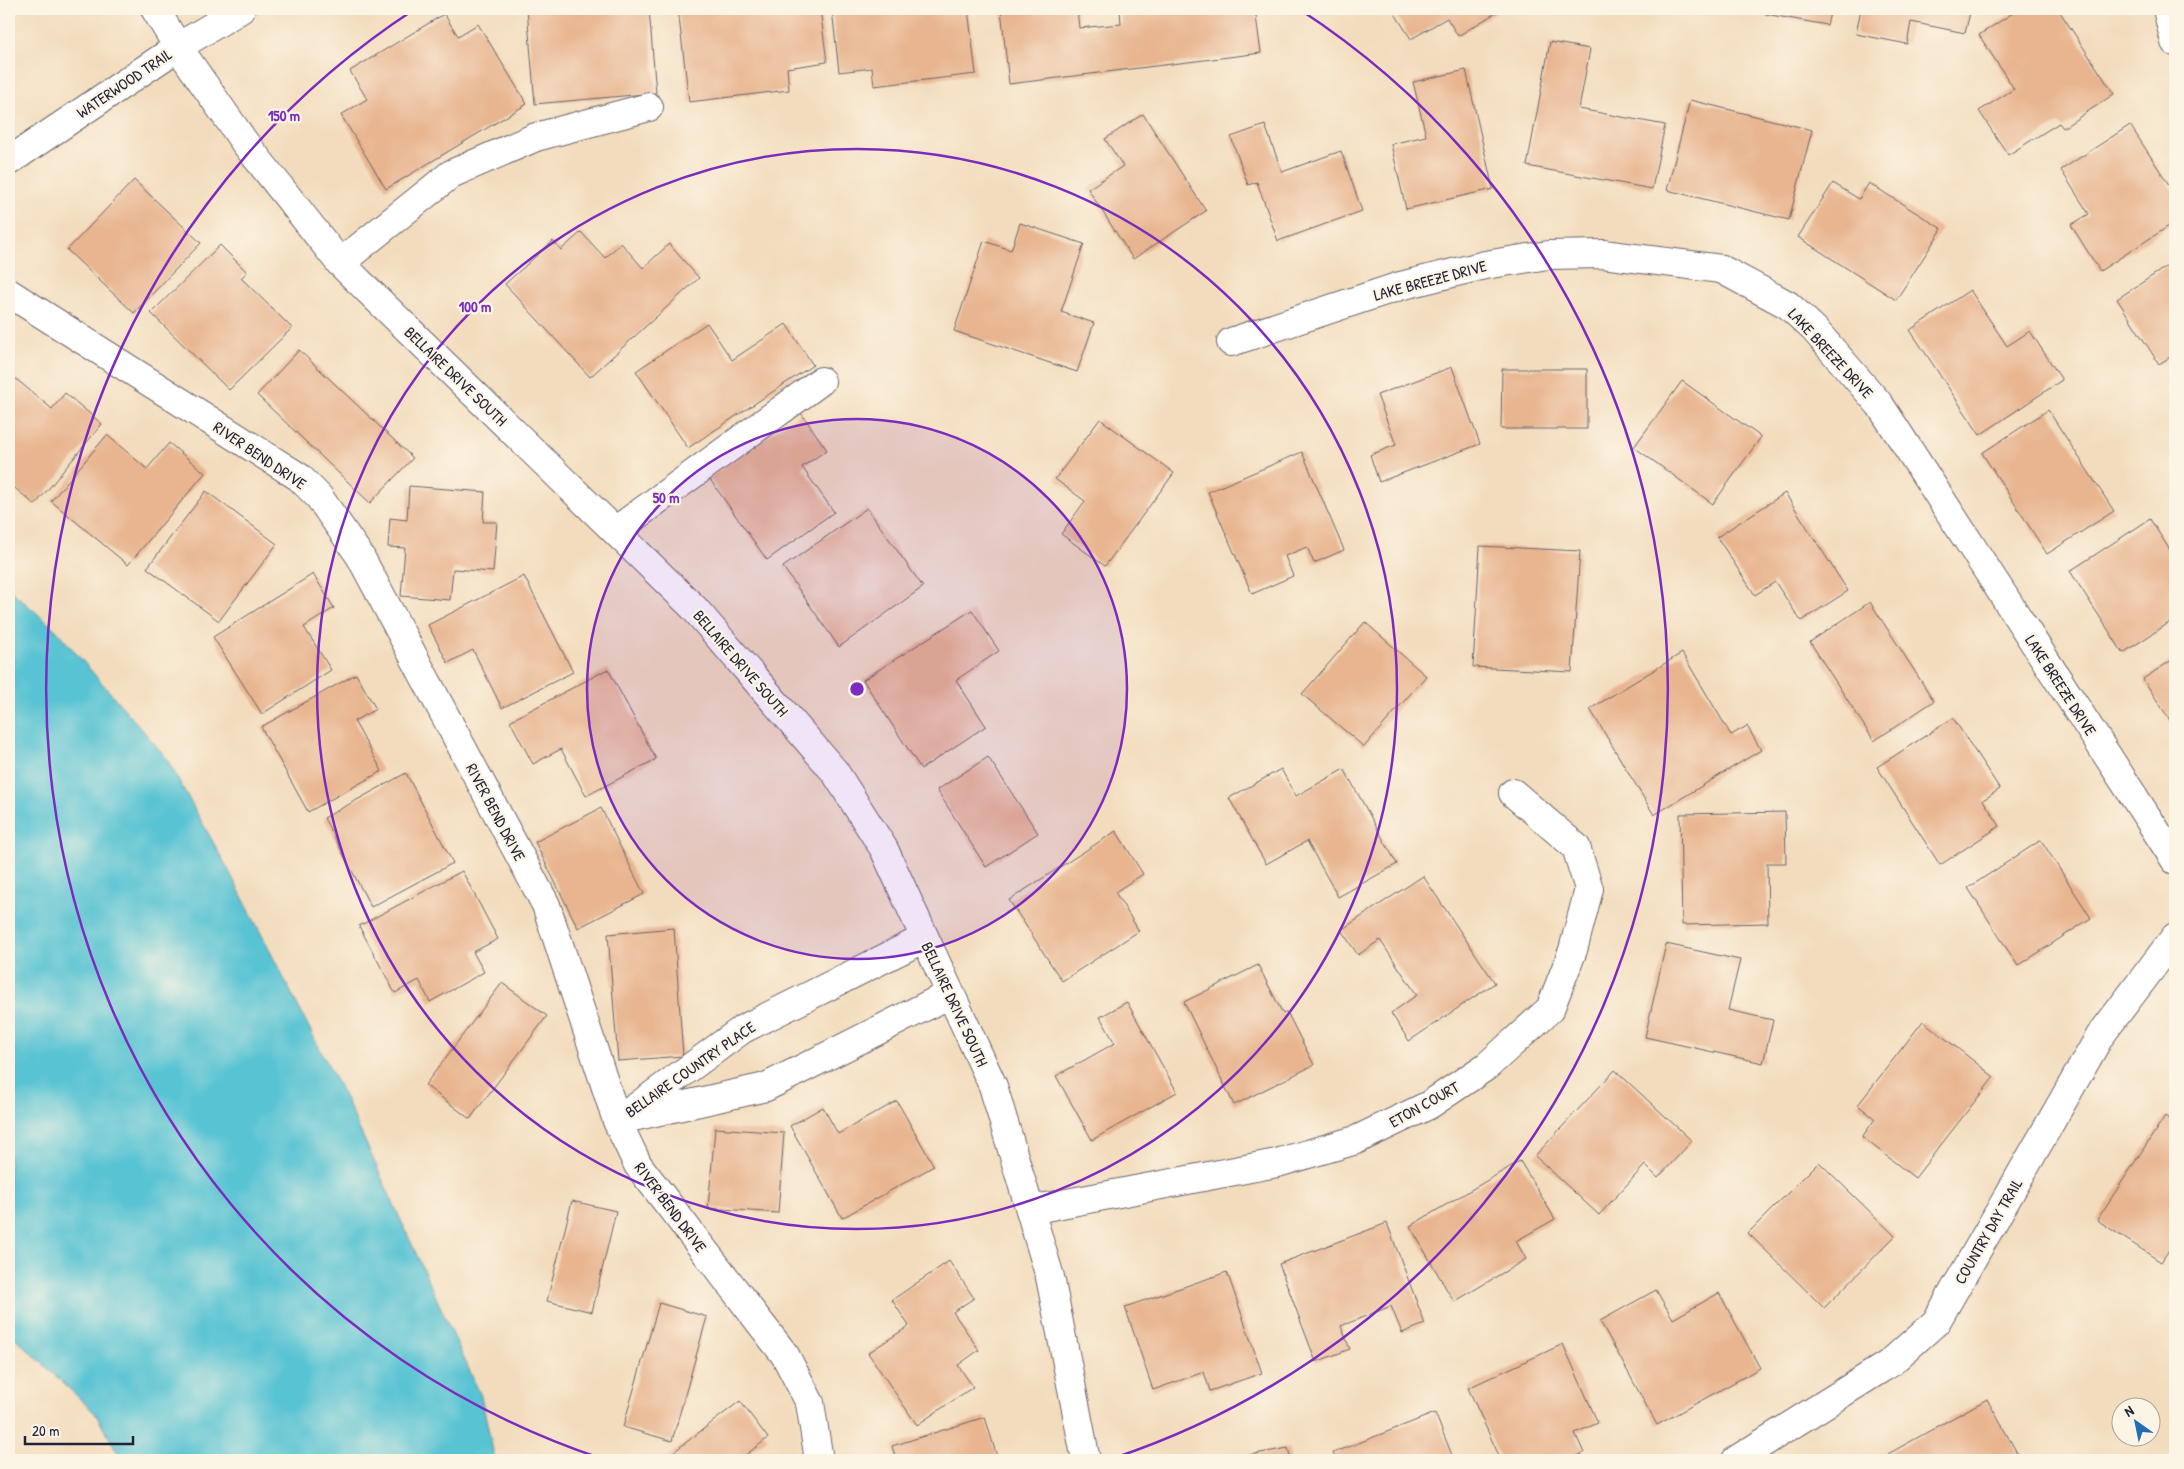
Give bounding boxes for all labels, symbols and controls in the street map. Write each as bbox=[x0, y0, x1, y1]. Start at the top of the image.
street label: WATERWOOD TRAIL bbox=[72, 43, 176, 123]
text: 150 m bbox=[268, 105, 300, 126]
street label: LAKE BREEZE DRIVE bbox=[1371, 254, 1489, 306]
text: 100 m bbox=[459, 296, 491, 317]
street label: LAKE BREEZE DRIVE bbox=[1783, 303, 1879, 403]
street label: BELLAIRE DRIVE SOUTH bbox=[400, 321, 512, 431]
street label: RIVER BEND DRIVE bbox=[209, 416, 311, 494]
text: 50 m bbox=[653, 487, 679, 508]
street label: BELLAIRE DRIVE SOUTH bbox=[688, 605, 794, 721]
street label: LAKE BREEZE DRIVE bbox=[2020, 630, 2102, 740]
centre of rings bbox=[848, 680, 866, 698]
street label: RIVER BEND DRIVE bbox=[461, 759, 531, 865]
street label: BELLAIRE DRIVE SOUTH bbox=[916, 938, 994, 1070]
street label: BELLAIRE COUNTRY PLACE bbox=[620, 1016, 760, 1122]
street label: ETON COURT bbox=[1385, 1076, 1463, 1132]
street label: RIVER BEND DRIVE bbox=[630, 1157, 712, 1257]
street label: COUNTRY DAY TRAIL bbox=[1949, 1174, 2027, 1288]
north arrow bbox=[2112, 1396, 2162, 1446]
text: N bbox=[2120, 1400, 2137, 1421]
scale bar bbox=[25, 1414, 132, 1446]
text: 20 m bbox=[32, 1420, 59, 1441]

